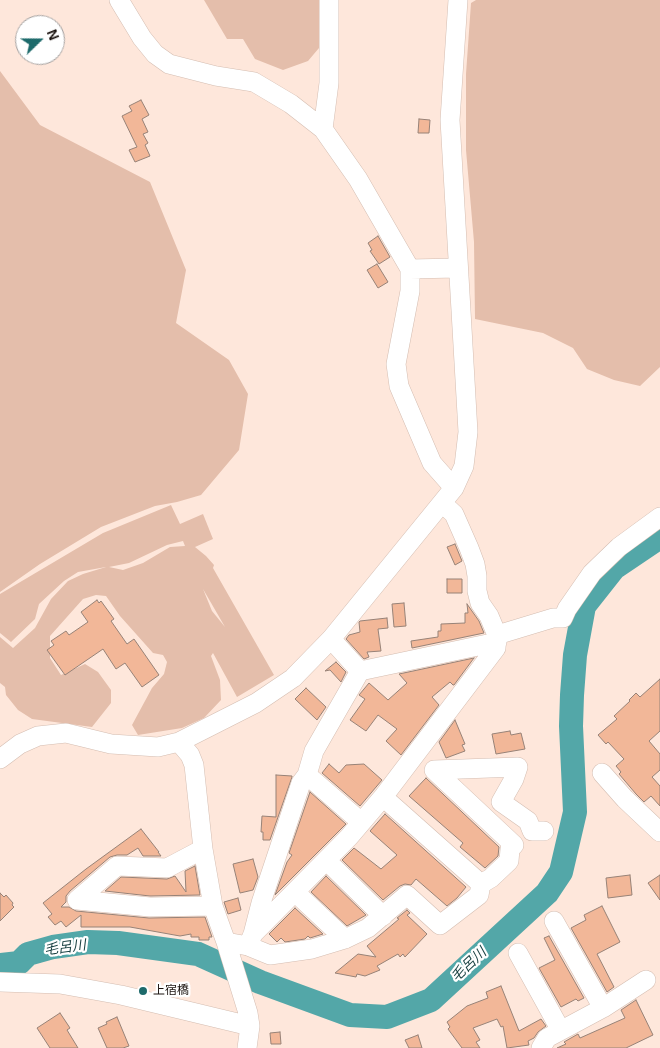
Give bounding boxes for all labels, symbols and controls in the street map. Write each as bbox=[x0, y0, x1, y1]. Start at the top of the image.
north arrow bbox=[15, 15, 65, 65]
text: N bbox=[44, 27, 62, 42]
water label: 毛呂川 bbox=[43, 937, 87, 959]
water label: 毛呂川 bbox=[448, 945, 490, 985]
place label: 上宿橋 bbox=[153, 984, 189, 998]
marker: 上宿橋 bbox=[137, 985, 149, 997]

